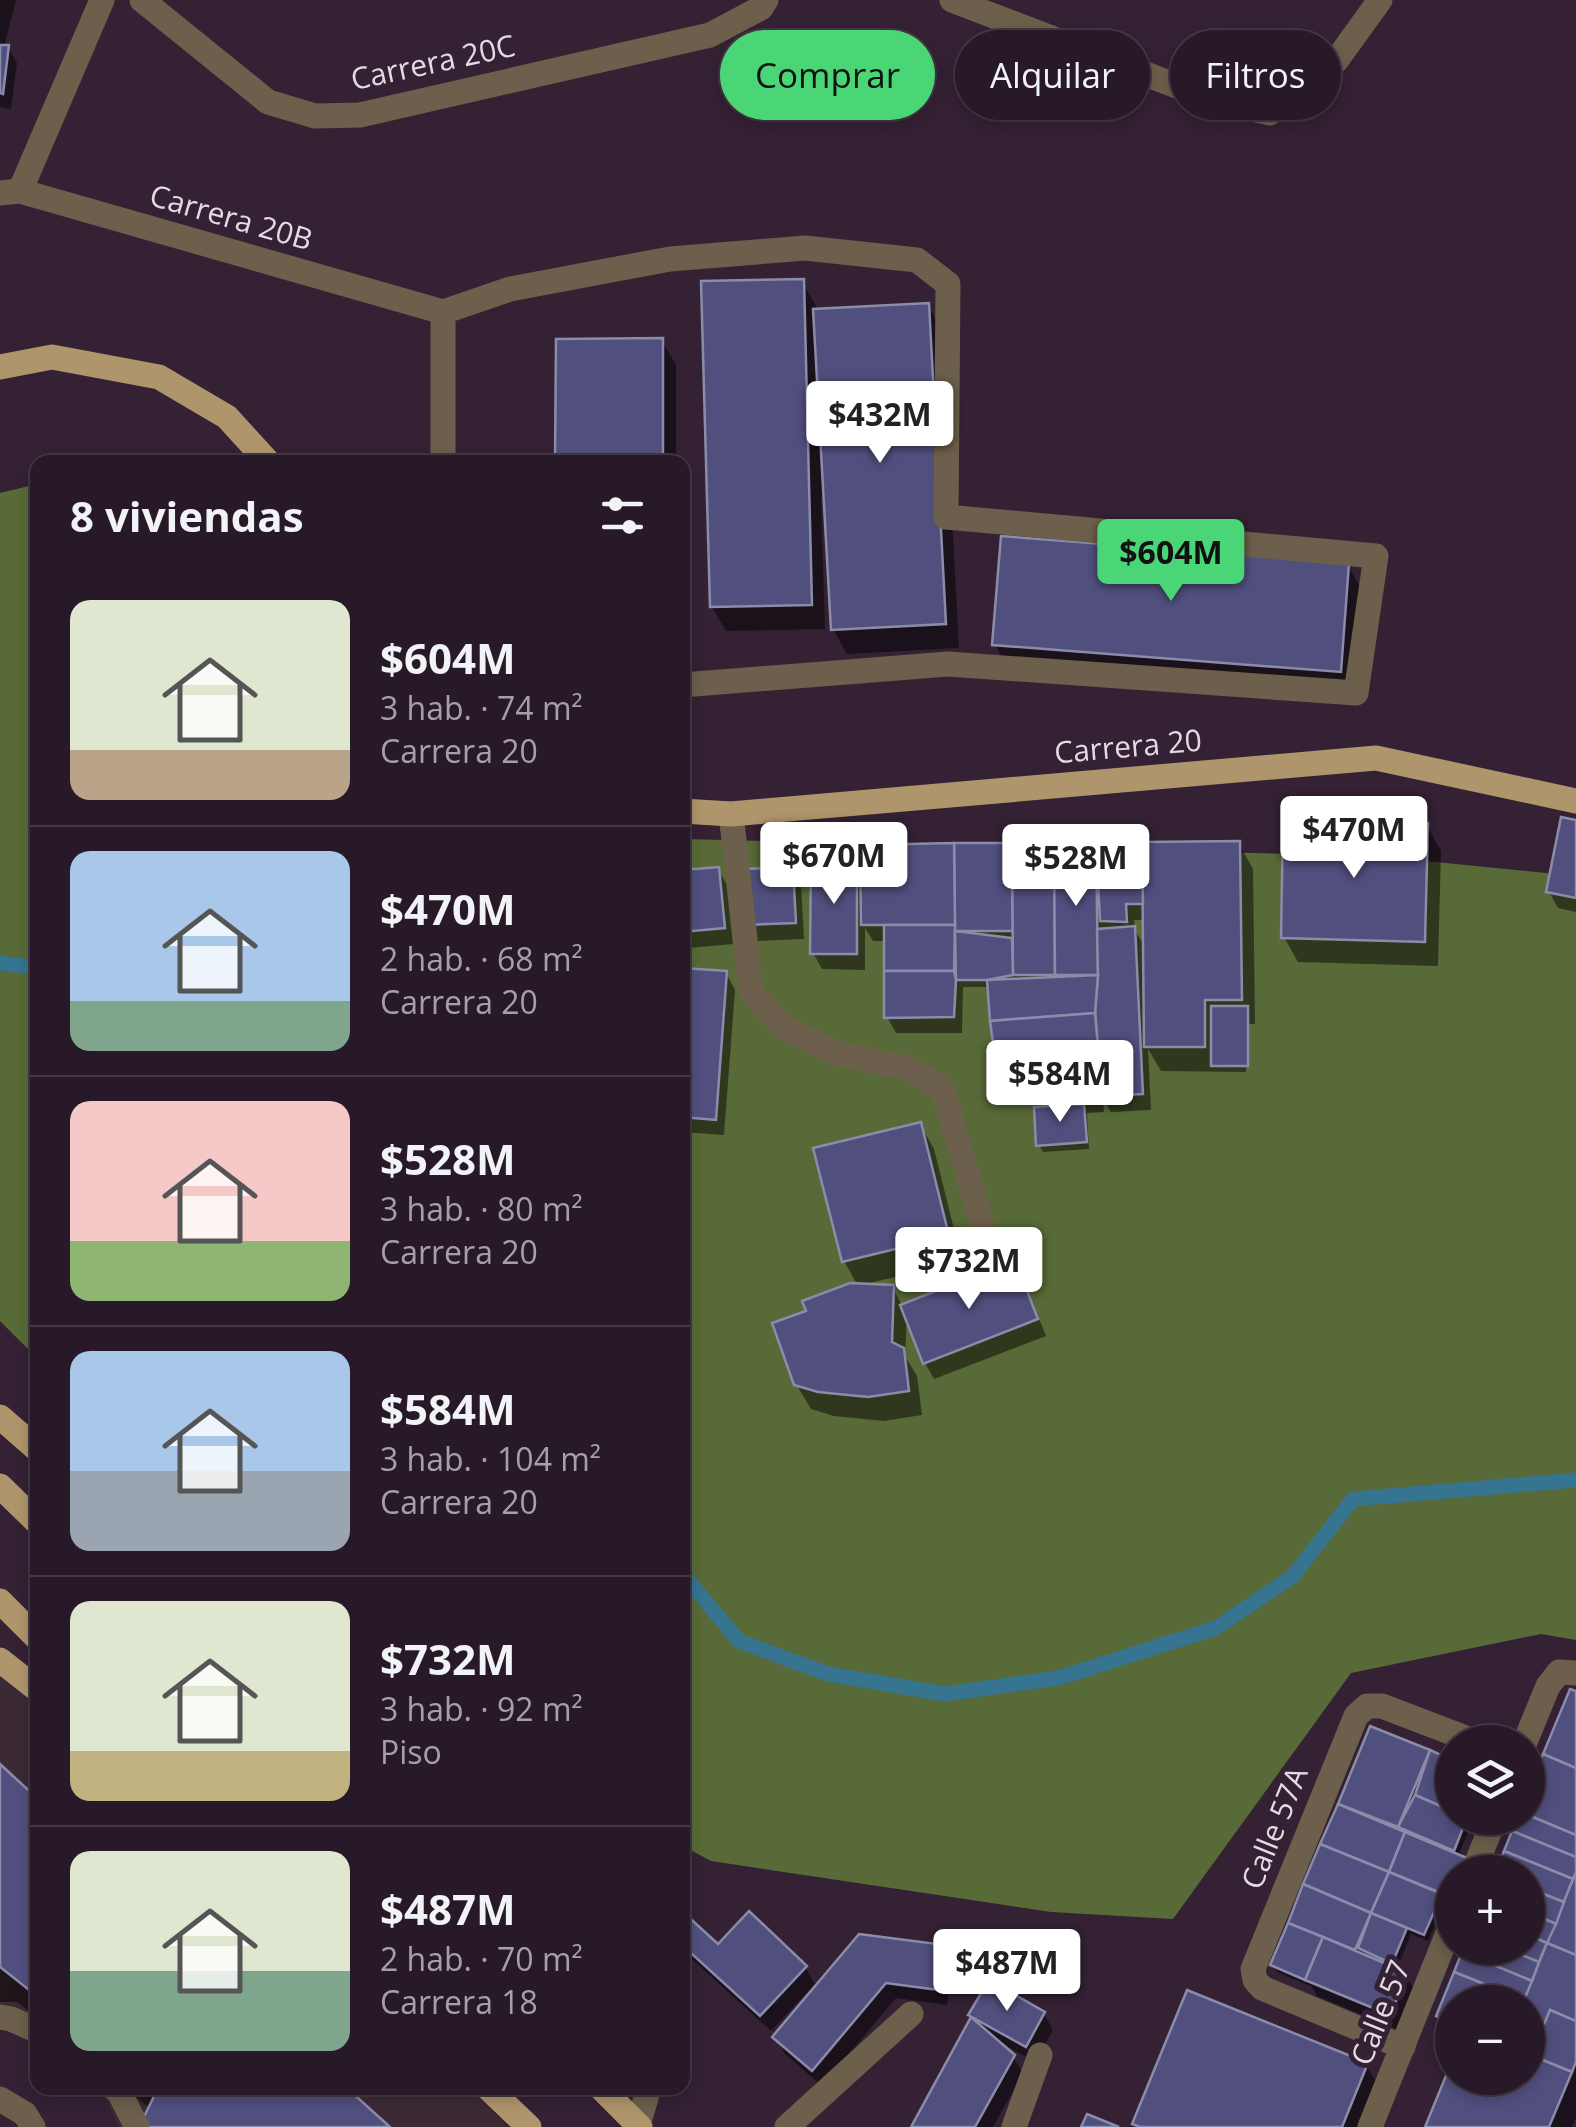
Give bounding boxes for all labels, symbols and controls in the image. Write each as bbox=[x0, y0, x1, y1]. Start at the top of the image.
street label: Carrera 20C bbox=[347, 24, 519, 99]
chip: Comprar bbox=[720, 30, 935, 120]
chip: Alquilar bbox=[955, 30, 1150, 120]
chip: Filtros bbox=[1170, 30, 1341, 120]
street label: Carrera 20B bbox=[145, 174, 317, 259]
pin: $432M bbox=[810, 381, 950, 466]
text: $432M bbox=[828, 392, 932, 435]
text: 8 viviendas bbox=[70, 487, 304, 544]
icon: filters bbox=[595, 488, 650, 543]
pin: $604M bbox=[1101, 519, 1241, 604]
text: $604M bbox=[1119, 530, 1223, 573]
text: $604M bbox=[380, 629, 516, 686]
icon: home bbox=[150, 640, 270, 760]
text: 3 hab. · 74 m² bbox=[380, 686, 583, 729]
street label: Carrera 20 bbox=[1052, 719, 1203, 772]
text: Carrera 20 bbox=[380, 729, 538, 772]
pin: $470M bbox=[1284, 796, 1424, 881]
text: $470M bbox=[1302, 807, 1406, 850]
pin: $670M bbox=[764, 822, 904, 907]
pin: $528M bbox=[1006, 824, 1146, 909]
text: $670M bbox=[782, 833, 886, 876]
text: $528M bbox=[1024, 835, 1128, 878]
text: $470M bbox=[380, 880, 516, 937]
icon: home bbox=[150, 891, 270, 1011]
text: 2 hab. · 68 m² bbox=[380, 937, 583, 980]
text: Carrera 20 bbox=[380, 980, 538, 1023]
pin: $584M bbox=[990, 1040, 1130, 1125]
text: $584M bbox=[1008, 1051, 1112, 1094]
text: $528M bbox=[380, 1130, 516, 1187]
icon: home bbox=[150, 1141, 270, 1261]
text: 3 hab. · 80 m² bbox=[380, 1187, 583, 1230]
pin: $732M bbox=[899, 1227, 1039, 1312]
text: Carrera 20 bbox=[380, 1230, 538, 1273]
text: $732M bbox=[917, 1238, 1021, 1281]
text: $584M bbox=[380, 1380, 516, 1437]
icon: home bbox=[150, 1391, 270, 1511]
text: 3 hab. · 104 m² bbox=[380, 1437, 601, 1480]
text: Carrera 20 bbox=[380, 1480, 538, 1523]
text: $732M bbox=[380, 1630, 516, 1687]
icon: home bbox=[150, 1641, 270, 1761]
text: 3 hab. · 92 m² bbox=[380, 1687, 583, 1730]
map controls bbox=[1435, 1725, 1545, 2095]
button: layers bbox=[1435, 1725, 1545, 1835]
text: Piso bbox=[380, 1730, 442, 1773]
street label: Calle 57A bbox=[1231, 1760, 1317, 1895]
button: + bbox=[1435, 1855, 1545, 1965]
text: $487M bbox=[380, 1880, 516, 1937]
icon: home bbox=[150, 1891, 270, 2011]
pin: $487M bbox=[937, 1929, 1077, 2014]
text: 2 hab. · 70 m² bbox=[380, 1937, 583, 1980]
text: $487M bbox=[955, 1940, 1059, 1983]
street label: Calle 57 bbox=[1340, 1954, 1419, 2071]
text: Carrera 18 bbox=[380, 1980, 538, 2023]
button: − bbox=[1435, 1985, 1545, 2095]

